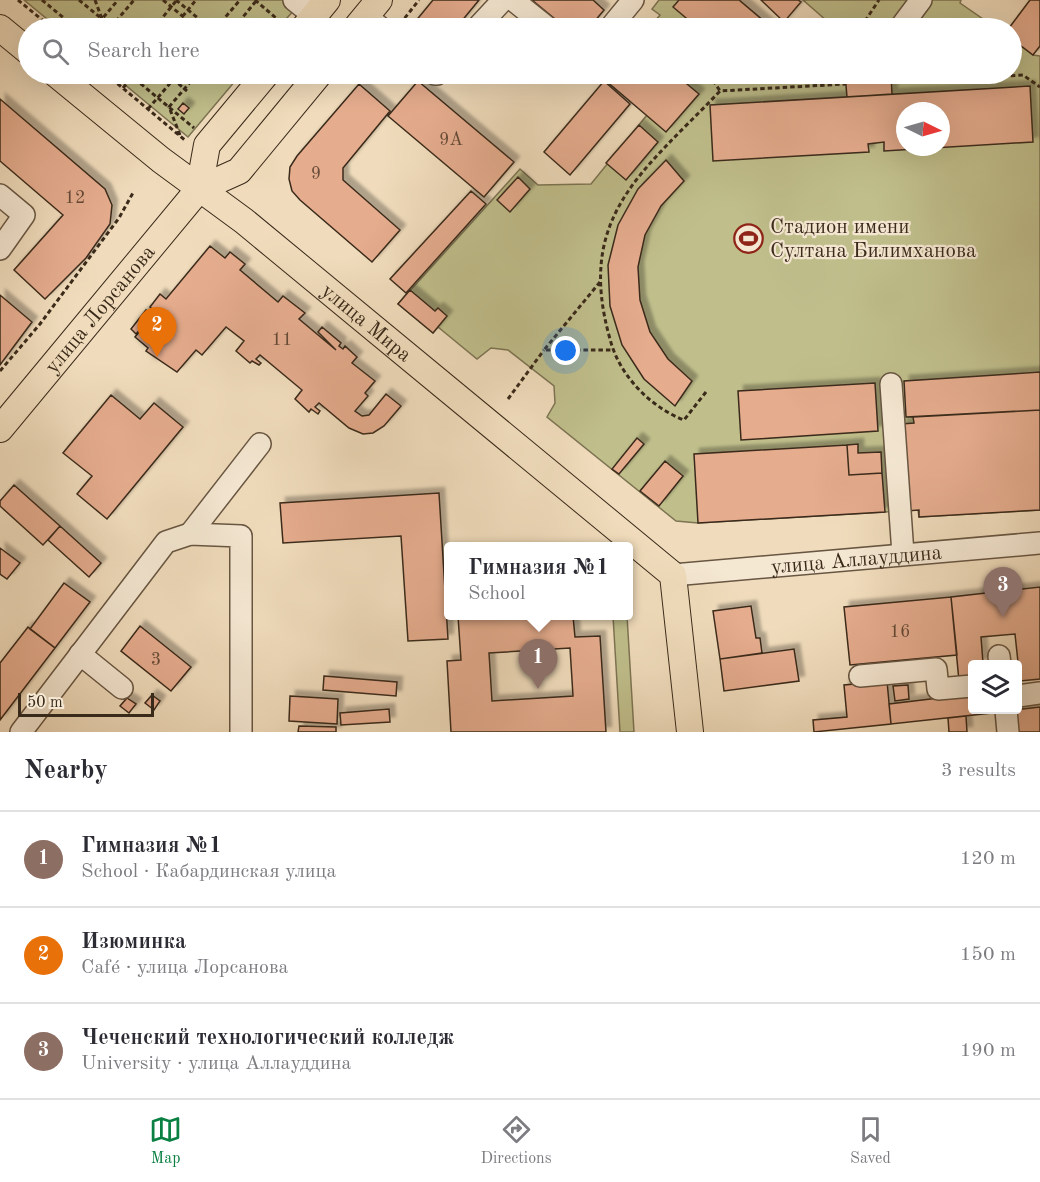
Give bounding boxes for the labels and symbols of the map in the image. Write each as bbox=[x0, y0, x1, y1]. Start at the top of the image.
north arrow bbox=[896, 102, 950, 156]
house number: 9А bbox=[439, 131, 463, 149]
house number: 9 bbox=[311, 165, 321, 183]
house number: 12 bbox=[65, 189, 85, 207]
place label: Стадион имени Султана Билимханова bbox=[770, 217, 976, 262]
sports icon: Стадион имени Султана Билимханова bbox=[733, 222, 765, 254]
street label: улица Лорсанова bbox=[42, 242, 160, 378]
street label: улица Мира bbox=[317, 280, 415, 367]
pin: 2 bbox=[138, 308, 176, 357]
house number: 11 bbox=[272, 331, 292, 349]
your location bbox=[551, 336, 580, 365]
street label: улица Аллауддина bbox=[770, 543, 943, 578]
pin: 3 bbox=[984, 568, 1022, 617]
house number: 16 bbox=[890, 623, 910, 641]
pin: 1 bbox=[518, 640, 558, 689]
house number: 3 bbox=[151, 651, 161, 669]
scale bar bbox=[18, 690, 154, 718]

